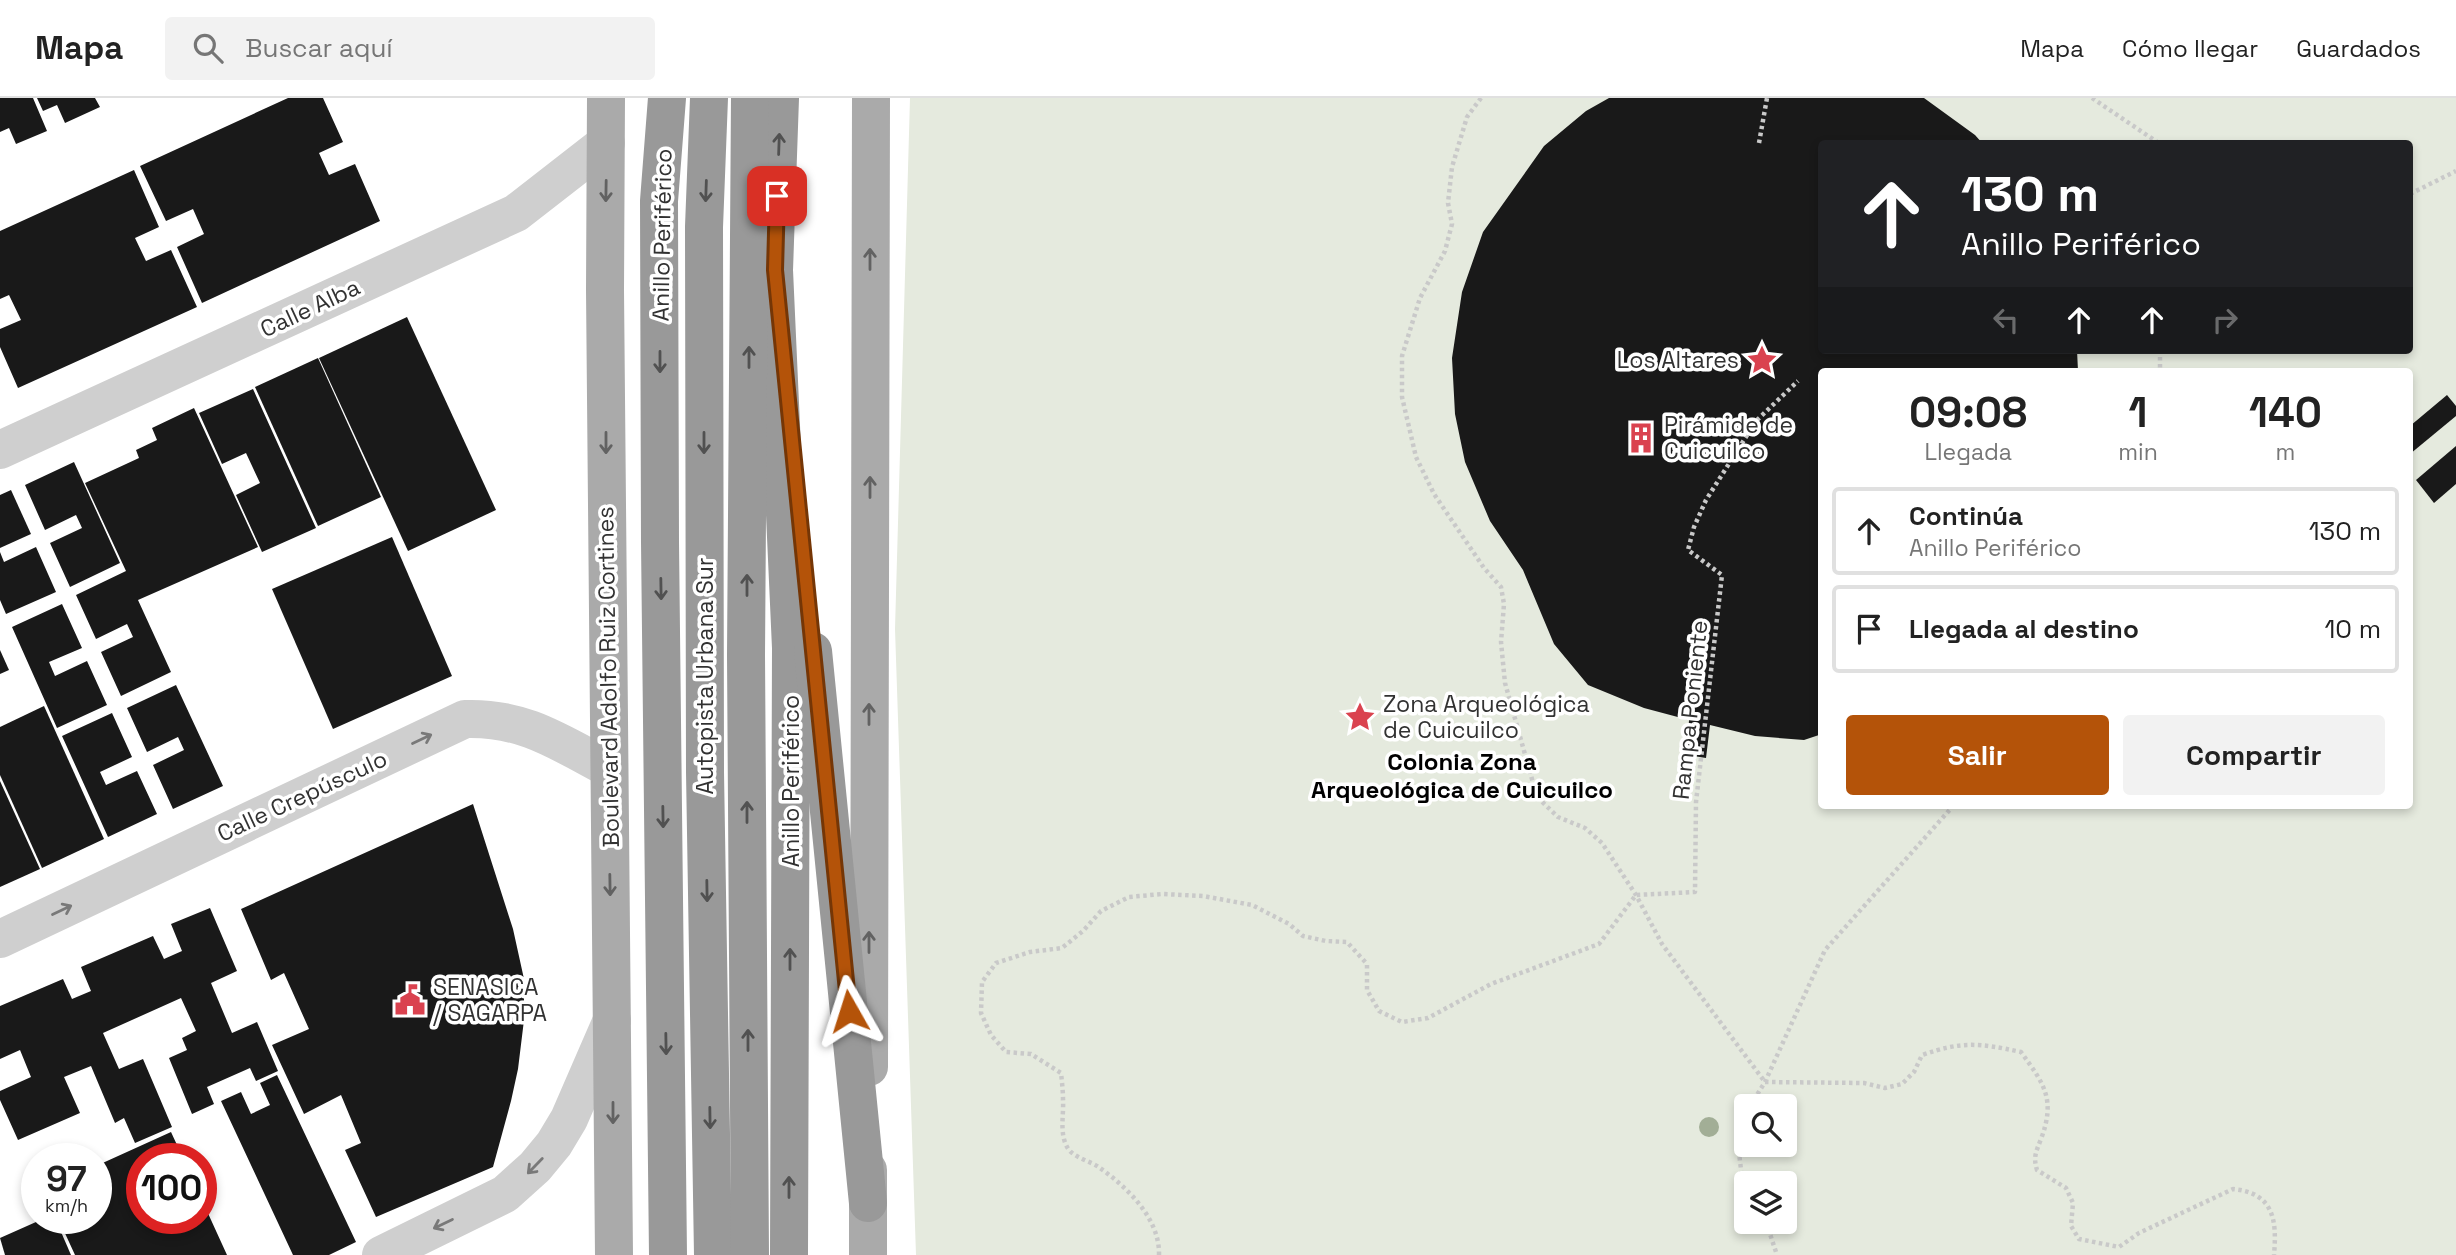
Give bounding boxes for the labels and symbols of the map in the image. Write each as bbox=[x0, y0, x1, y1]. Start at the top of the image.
one-way arrow bbox=[772, 133, 785, 156]
street label: Anillo Periférico bbox=[645, 149, 679, 321]
pin bbox=[747, 166, 807, 226]
one-way arrow bbox=[599, 179, 612, 202]
one-way arrow bbox=[699, 179, 712, 202]
one-way arrow bbox=[863, 248, 877, 271]
street label: Calle Alba bbox=[255, 272, 365, 344]
place icon: Los Altares bbox=[1745, 343, 1779, 377]
place label: Los Altares bbox=[1617, 345, 1739, 375]
one-way arrow bbox=[742, 346, 755, 369]
one-way arrow bbox=[653, 350, 667, 373]
place label: Pirámide de Cuicuilco bbox=[1664, 410, 1793, 466]
building icon: Pirámide de Cuicuilco bbox=[1624, 421, 1658, 455]
one-way arrow bbox=[599, 431, 613, 454]
one-way arrow bbox=[697, 431, 711, 454]
one-way arrow bbox=[863, 476, 877, 499]
street label: Boulevard Adolfo Ruiz Cortines bbox=[590, 506, 626, 848]
street label: Autopista Urbana Sur bbox=[690, 558, 720, 795]
one-way arrow bbox=[740, 574, 754, 597]
one-way arrow bbox=[654, 578, 668, 601]
street label: Rampa Poniente bbox=[1666, 619, 1714, 801]
place label: Zona Arqueológica de Cuicuilco bbox=[1383, 689, 1590, 745]
street label: Anillo Periférico bbox=[776, 695, 806, 867]
place icon: Zona Arqueológica de Cuicuilco bbox=[1343, 700, 1377, 734]
one-way arrow bbox=[862, 703, 876, 726]
one-way arrow bbox=[411, 732, 432, 746]
street label: Calle Crepúsculo bbox=[212, 743, 392, 849]
district label: Colonia Zona Arqueológica de Cuicuilco bbox=[1311, 746, 1613, 805]
one-way arrow bbox=[740, 801, 754, 824]
one-way arrow bbox=[656, 805, 670, 828]
one-way arrow bbox=[603, 873, 617, 896]
one-way arrow bbox=[700, 879, 713, 902]
one-way arrow bbox=[51, 903, 72, 916]
one-way arrow bbox=[862, 931, 876, 954]
one-way arrow bbox=[783, 948, 797, 971]
place label: SENASICA / SAGARPA bbox=[433, 972, 547, 1028]
position arrow bbox=[812, 974, 886, 1048]
public building icon: SENASICA / SAGARPA bbox=[393, 983, 427, 1017]
one-way arrow bbox=[741, 1029, 755, 1052]
one-way arrow bbox=[659, 1033, 673, 1056]
one-way arrow bbox=[606, 1101, 620, 1124]
one-way arrow bbox=[704, 1106, 717, 1129]
speed limit sign: 100 bbox=[126, 1143, 217, 1234]
one-way arrow bbox=[526, 1157, 543, 1174]
one-way arrow bbox=[782, 1176, 796, 1199]
one-way arrow bbox=[433, 1218, 454, 1231]

